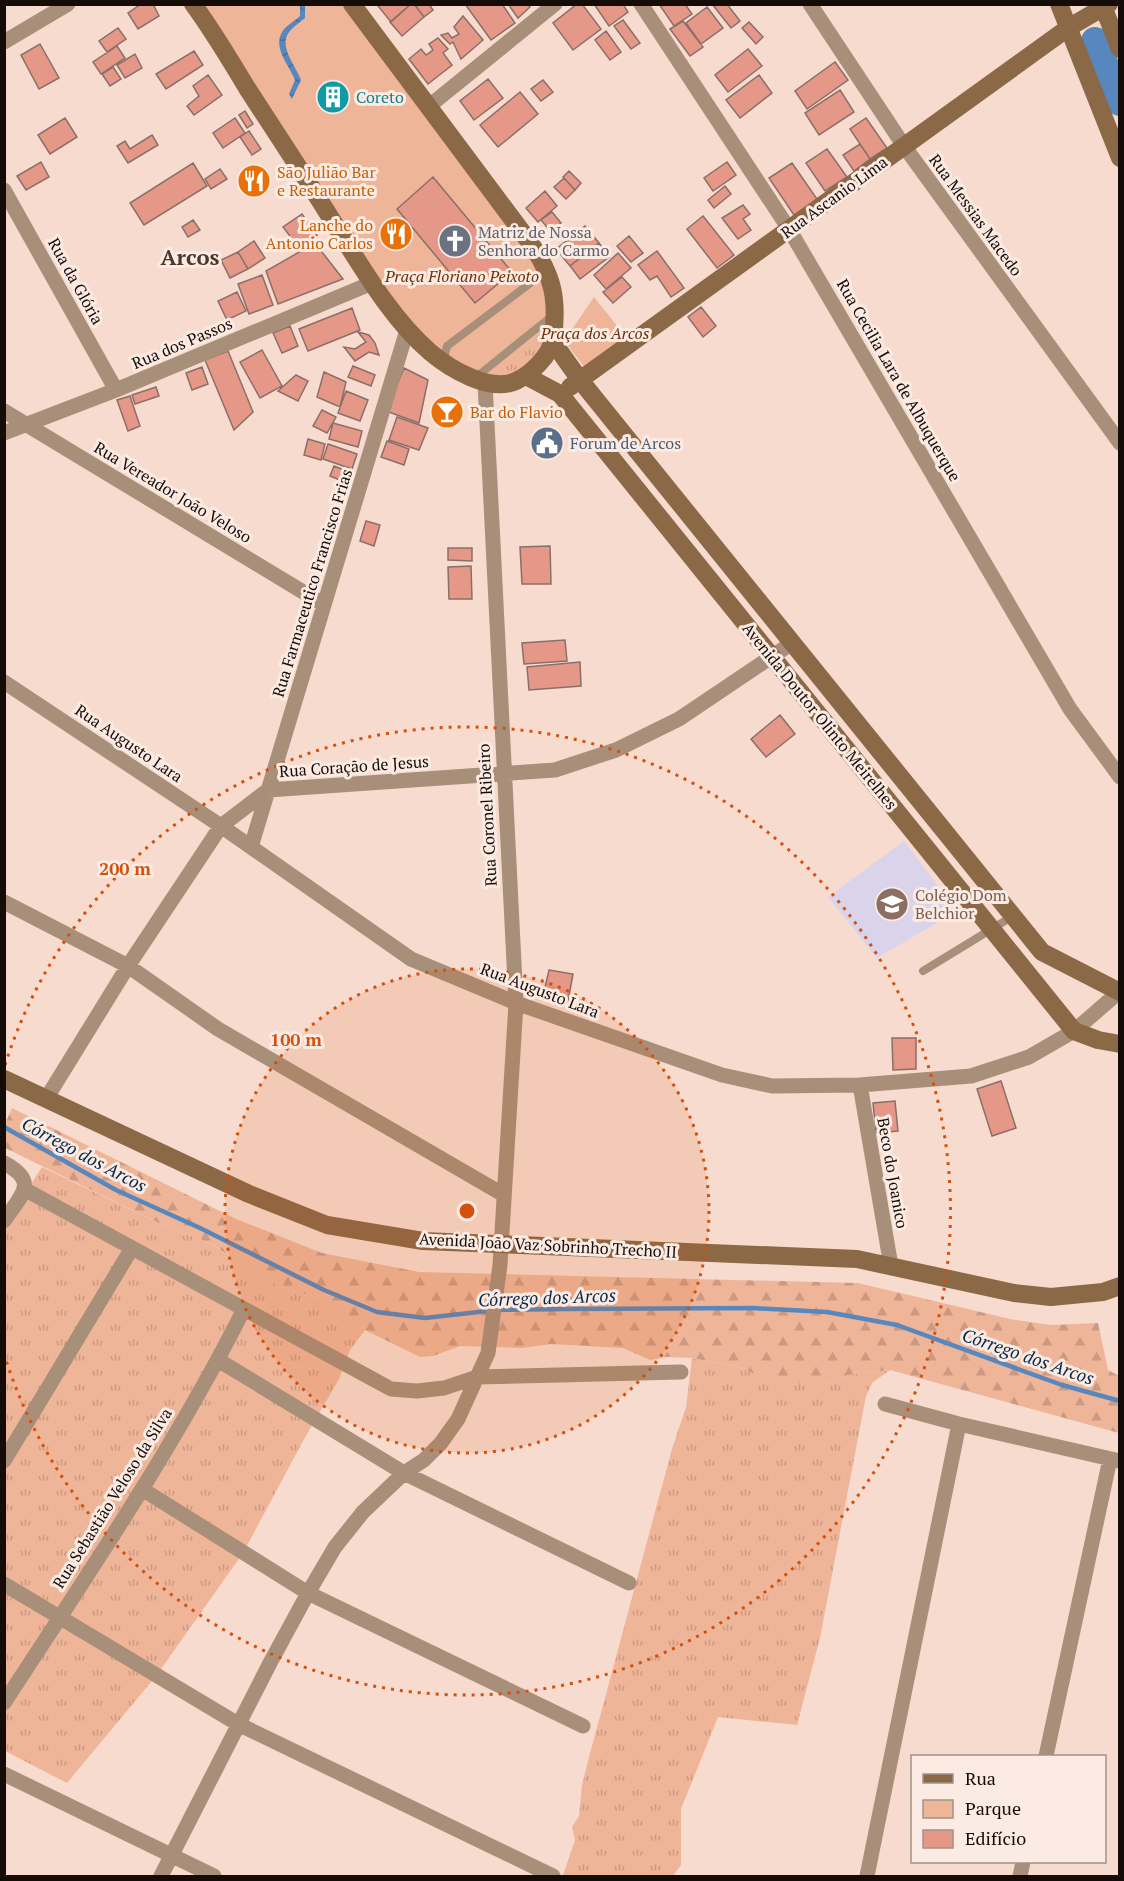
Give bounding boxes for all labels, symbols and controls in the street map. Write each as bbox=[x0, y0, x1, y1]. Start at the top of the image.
building icon: Coreto bbox=[315, 79, 351, 115]
place label: Coreto bbox=[356, 86, 404, 108]
street label: Rua Messias Macedo bbox=[924, 150, 1028, 281]
street label: Rua Ascanio Lima bbox=[776, 151, 892, 243]
place label: São Julião Bar e Restaurante bbox=[277, 161, 376, 201]
restaurant icon: São Julião Bar e Restaurante bbox=[236, 163, 272, 199]
place label: Lanche do Antonio Carlos bbox=[266, 214, 373, 254]
restaurant icon: Lanche do Antonio Carlos bbox=[378, 216, 414, 252]
place label: Matriz de Nossa Senhora do Carmo bbox=[478, 221, 609, 261]
church icon: Matriz de Nossa Senhora do Carmo bbox=[437, 223, 473, 259]
street label: Rua da Glória bbox=[43, 234, 109, 328]
district label: Arcos bbox=[161, 242, 219, 271]
park label: Praça Floriano Peixoto bbox=[384, 265, 539, 287]
street label: Rua Cecilia Lara de Albuquerque bbox=[832, 275, 966, 485]
street label: Rua dos Passos bbox=[128, 312, 236, 374]
park label: Praça dos Arcos bbox=[540, 322, 650, 344]
bar icon: Bar do Flavio bbox=[429, 394, 465, 430]
place label: Bar do Flavio bbox=[470, 401, 563, 423]
public building icon: Forum de Arcos bbox=[529, 425, 565, 461]
place label: Forum de Arcos bbox=[570, 432, 681, 454]
street label: Rua Vereador João Veloso bbox=[90, 436, 256, 548]
street label: Rua Farmaceutico Francisco Frias bbox=[267, 466, 357, 700]
street label: Avenida Doutor Olinto Meirelhes bbox=[738, 618, 902, 814]
street label: Rua Augusto Lara bbox=[71, 699, 187, 787]
street label: Rua Coronel Ribeiro bbox=[472, 743, 502, 887]
street label: Rua Coração de Jesus bbox=[278, 750, 430, 782]
text: 200 m bbox=[99, 856, 151, 880]
place label: Colégio Dom Belchior bbox=[915, 884, 1007, 924]
school or university icon: Colégio Dom Belchior bbox=[874, 886, 910, 922]
street label: Rua Augusto Lara bbox=[477, 957, 603, 1023]
text: 100 m bbox=[270, 1027, 322, 1051]
water label: Córrego dos Arcos bbox=[18, 1111, 151, 1197]
street label: Beco do Joanico bbox=[872, 1116, 914, 1230]
centre of rings bbox=[457, 1201, 477, 1221]
street label: Avenida João Vaz Sobrinho Trecho II bbox=[419, 1227, 677, 1263]
water label: Córrego dos Arcos bbox=[478, 1283, 616, 1311]
water label: Córrego dos Arcos bbox=[959, 1322, 1098, 1390]
street label: Rua Sebastião Veloso da Silva bbox=[47, 1404, 177, 1592]
legend bbox=[911, 1755, 1106, 1863]
text: Rua bbox=[965, 1766, 996, 1790]
text: Parque bbox=[965, 1796, 1021, 1820]
text: Edifício bbox=[965, 1826, 1026, 1850]

